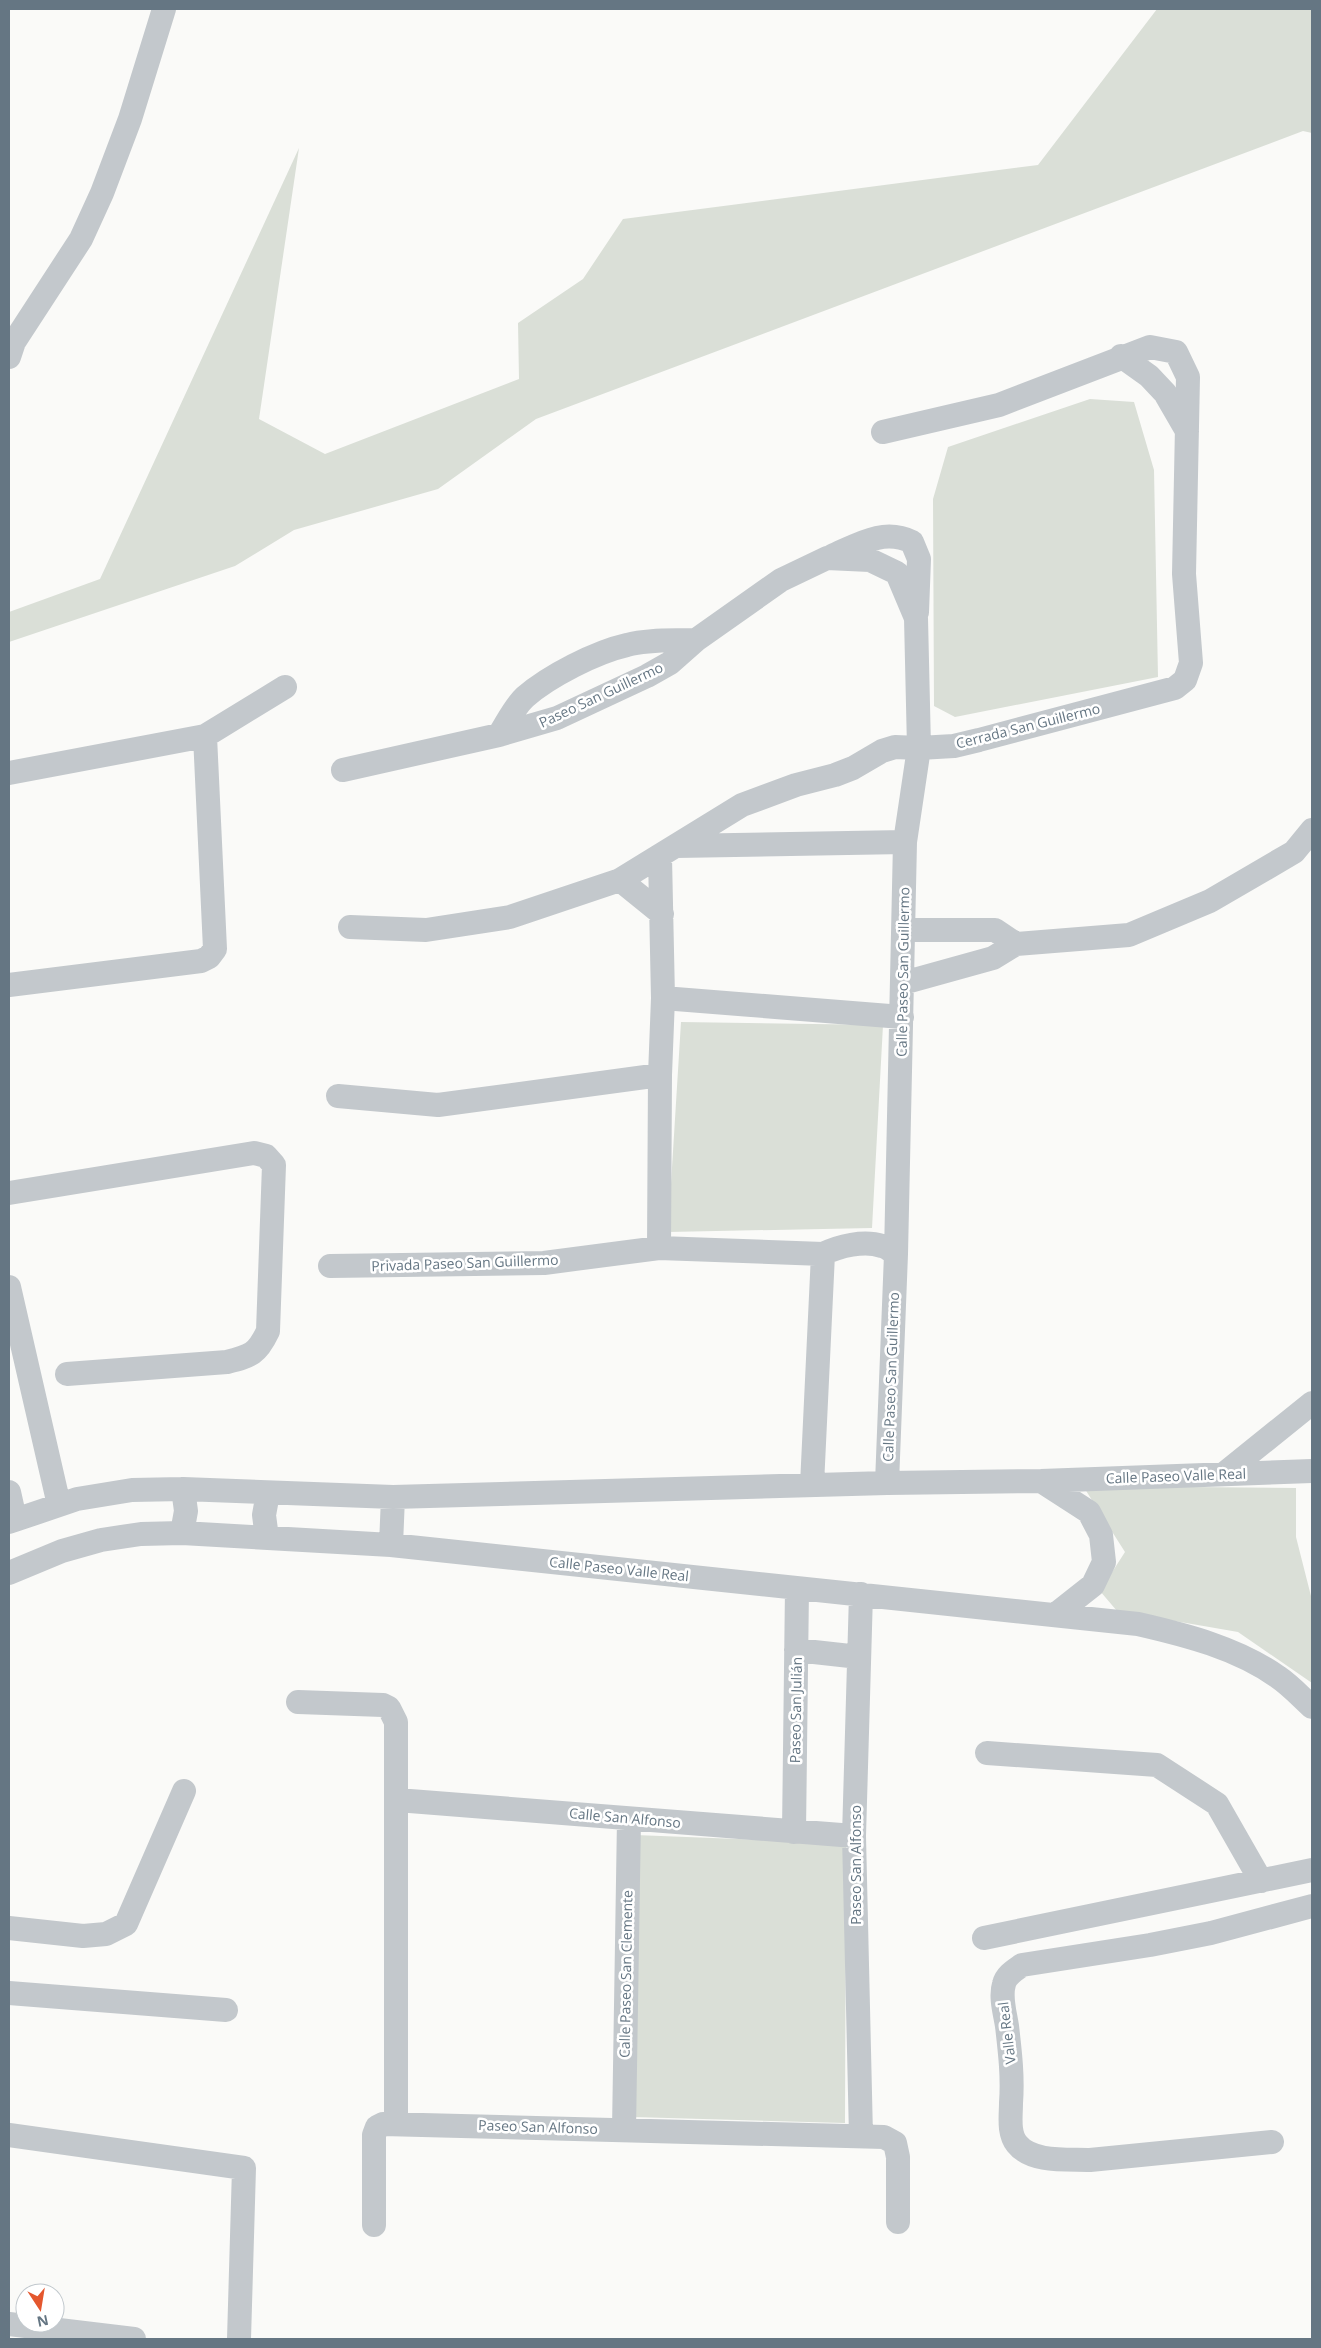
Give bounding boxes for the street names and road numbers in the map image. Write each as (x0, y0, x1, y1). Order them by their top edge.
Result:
street label: Paseo San Guillermo (536, 657, 666, 732)
street label: Cerrada San Guillermo (954, 698, 1102, 753)
street label: Calle Paseo San Guillermo (892, 887, 913, 1057)
street label: Privada Paseo San Guillermo (371, 1250, 559, 1275)
street label: Calle Paseo San Guillermo (878, 1292, 903, 1462)
street label: Calle Paseo Valle Real (1105, 1464, 1247, 1487)
street label: Calle Paseo Valle Real (548, 1552, 690, 1585)
street label: Paseo San Julián (785, 1657, 806, 1763)
street label: Calle San Alfonso (568, 1803, 682, 1832)
street label: Paseo San Alfonso (846, 1805, 865, 1925)
street label: Calle Paseo San Clemente (615, 1890, 636, 2058)
street label: Valle Real (993, 2001, 1020, 2065)
street label: Paseo San Alfonso (478, 2115, 598, 2138)

